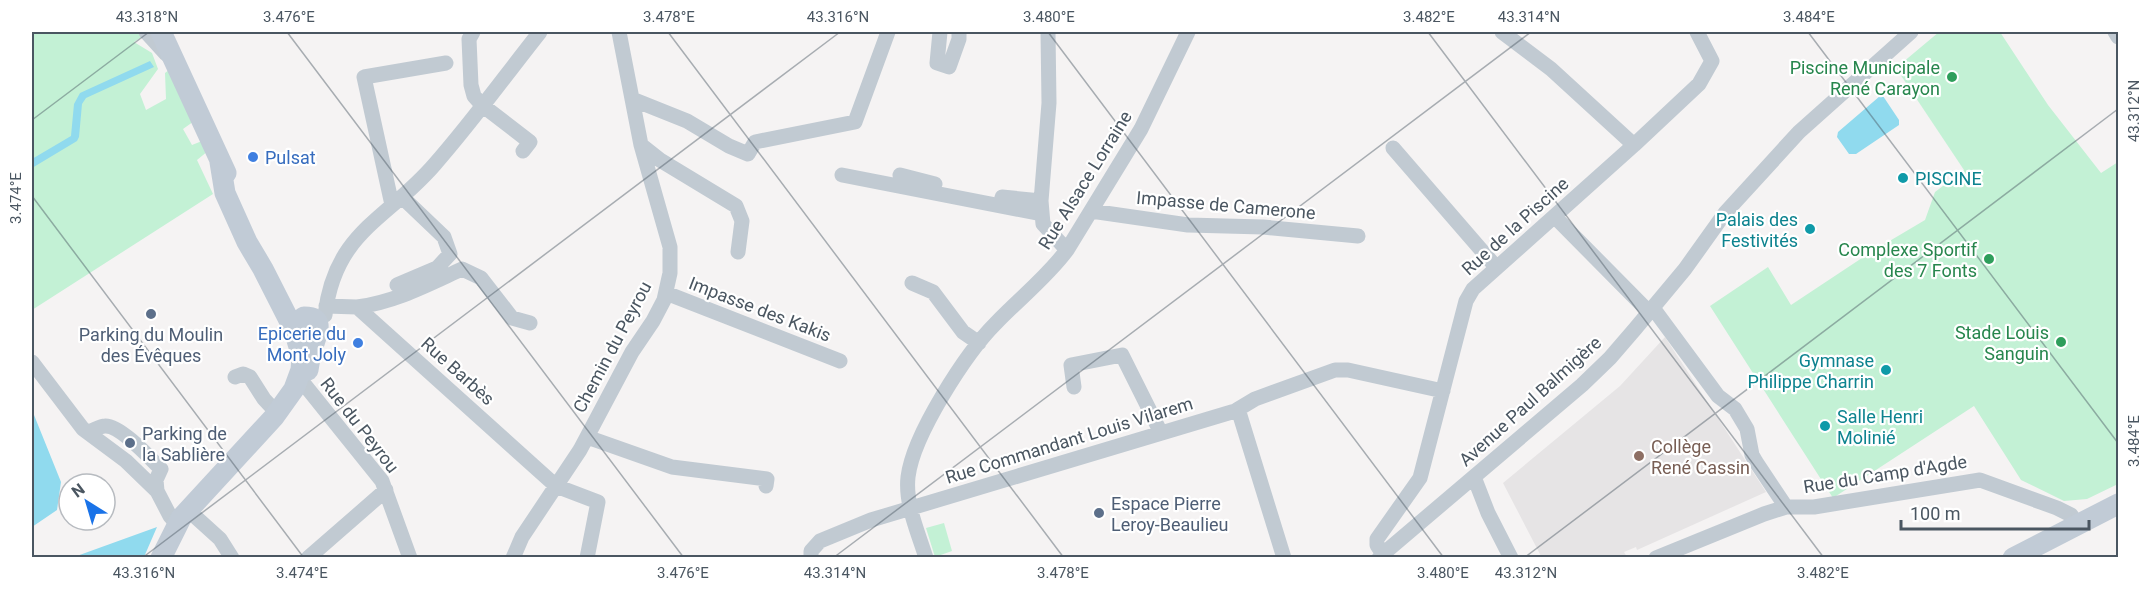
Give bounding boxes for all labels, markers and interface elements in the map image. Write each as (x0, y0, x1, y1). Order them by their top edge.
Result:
text: 43.318°N (116, 8, 178, 26)
text: 3.476°E (263, 8, 315, 26)
text: 3.478°E (643, 8, 695, 26)
text: 43.316°N (807, 8, 869, 26)
text: 3.480°E (1023, 8, 1075, 26)
text: 3.482°E (1403, 8, 1455, 26)
text: 43.314°N (1498, 8, 1560, 26)
text: 3.484°E (1783, 8, 1835, 26)
place label: Piscine Municipale René Carayon (1790, 57, 1940, 99)
marker: Piscine Municipale René Carayon (1945, 70, 1959, 84)
text: 43.312°N (2125, 80, 2143, 142)
street label: Rue Alsace Lorraine (1034, 107, 1136, 253)
place label: Pulsat (265, 147, 316, 168)
marker: Pulsat (246, 150, 260, 164)
place label: PISCINE (1915, 168, 1982, 189)
marker: PISCINE (1896, 171, 1910, 185)
text: 3.474°E (7, 172, 25, 224)
street label: Rue de la Piscine (1457, 173, 1573, 279)
street label: Impasse de Camerone (1136, 187, 1316, 223)
place label: Palais des Festivités (1716, 209, 1798, 251)
marker: Palais des Festivités (1803, 222, 1817, 236)
place label: Complexe Sportif des 7 Fonts (1838, 239, 1978, 281)
marker: Complexe Sportif des 7 Fonts (1982, 252, 1996, 266)
street label: Impasse des Kakis (686, 272, 834, 346)
street label: Chemin du Peyrou (569, 278, 655, 416)
marker: Parking du Moulin des Évêques (144, 307, 158, 321)
place label: Stade Louis Sanguin (1955, 322, 2049, 364)
place label: Epicerie du Mont Joly (258, 323, 346, 365)
place label: Parking du Moulin des Évêques (79, 324, 223, 366)
street label: Avenue Paul Balmigère (1455, 332, 1605, 470)
street label: Rue Barbès (417, 333, 499, 409)
marker: Stade Louis Sanguin (2054, 335, 2068, 349)
marker: Epicerie du Mont Joly (351, 336, 365, 350)
place label: Gymnase Philippe Charrin (1747, 350, 1874, 392)
marker: Gymnase Philippe Charrin (1879, 363, 1893, 377)
street label: Rue du Peyrou (316, 373, 404, 477)
street label: Rue Commandant Louis Vilarem (943, 392, 1195, 488)
place label: Salle Henri Molinié (1837, 406, 1923, 448)
text: 3.484°E (2125, 415, 2143, 467)
marker: Salle Henri Molinié (1818, 419, 1832, 433)
place label: Parking de la Sablière (142, 423, 227, 465)
marker: Parking de la Sablière (123, 436, 137, 450)
place label: Collège René Cassin (1651, 436, 1750, 478)
marker: Collège René Cassin (1632, 449, 1646, 463)
street label: Rue du Camp d'Agde (1802, 451, 1968, 497)
north arrow (57, 472, 117, 532)
text: N (68, 479, 89, 501)
place label: Espace Pierre Leroy-Beaulieu (1111, 493, 1228, 535)
scale bar (1901, 493, 2088, 531)
text: 100 m (1910, 503, 1961, 524)
marker: Espace Pierre Leroy-Beaulieu (1092, 506, 1106, 520)
text: 43.316°N (113, 564, 175, 582)
text: 3.474°E (276, 564, 328, 582)
text: 3.476°E (657, 564, 709, 582)
text: 43.314°N (804, 564, 866, 582)
text: 3.478°E (1037, 564, 1089, 582)
text: 3.480°E (1417, 564, 1469, 582)
text: 43.312°N (1495, 564, 1557, 582)
text: 3.482°E (1797, 564, 1849, 582)

